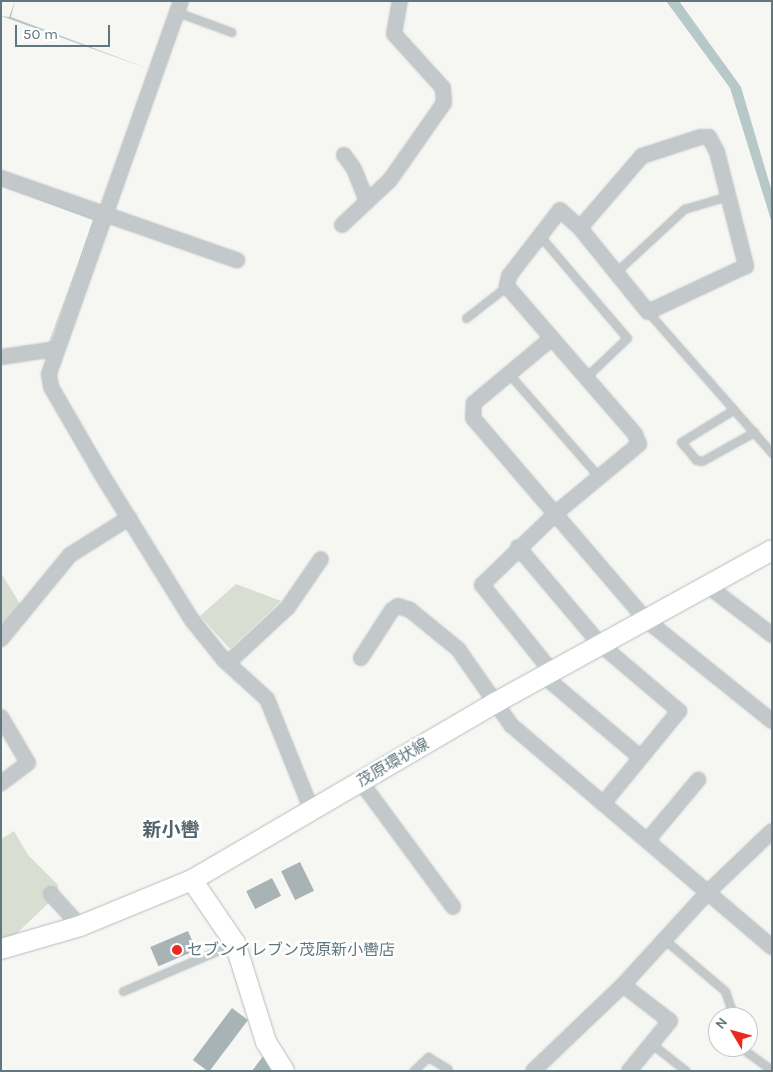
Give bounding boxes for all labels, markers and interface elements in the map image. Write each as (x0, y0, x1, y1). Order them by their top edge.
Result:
scale bar (18, 15, 112, 47)
text: 50 m (23, 25, 58, 43)
street label: 茂原環状線 (354, 735, 432, 791)
district label: 新小轡 (143, 820, 199, 842)
place label: セブンイレブン茂原新小轡店 (187, 940, 395, 960)
marker: セブンイレブン茂原新小轡店 (171, 944, 183, 956)
north arrow (708, 1007, 758, 1057)
text: N (712, 1014, 731, 1032)

